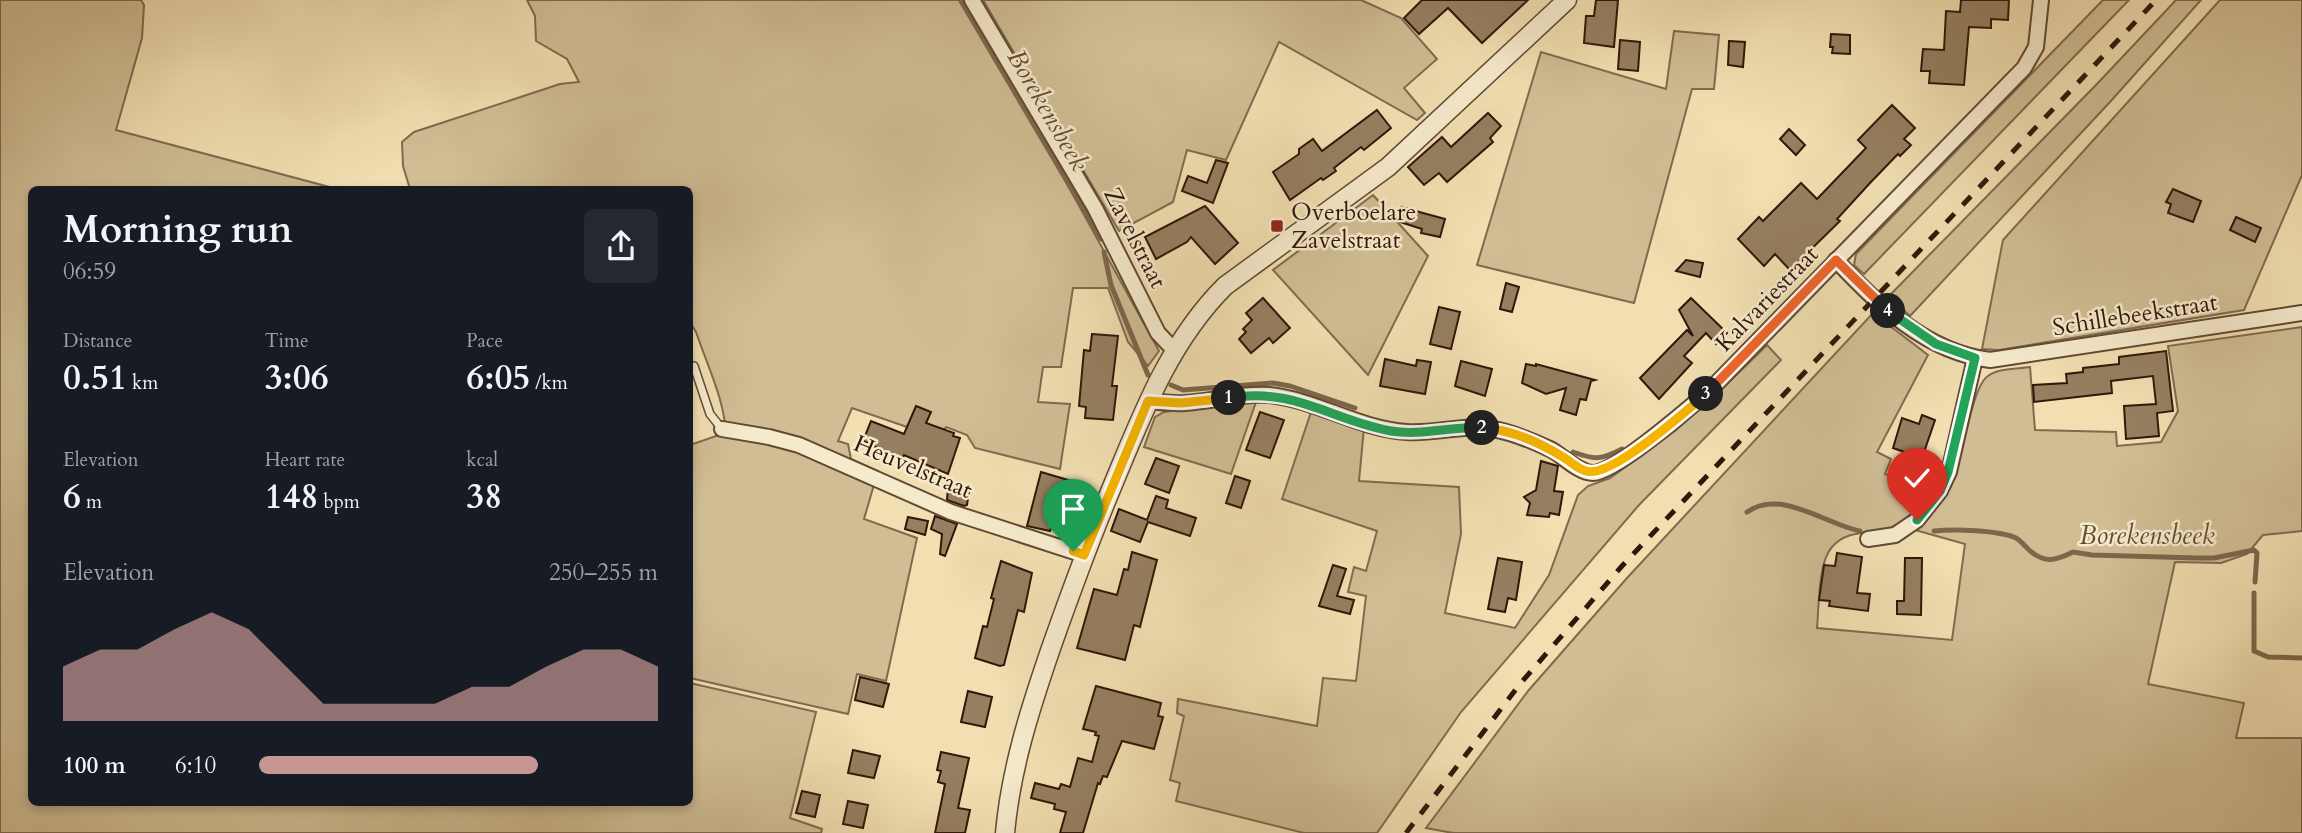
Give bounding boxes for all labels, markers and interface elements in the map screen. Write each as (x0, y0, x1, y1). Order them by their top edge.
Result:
water label: Borekensbeek (999, 43, 1097, 177)
street label: Zavelstraat (1095, 182, 1175, 295)
place label: Overboelare Zavelstraat (1291, 196, 1416, 257)
text: Morning run (63, 204, 293, 256)
button: share (584, 209, 658, 283)
marker: Overboelare Zavelstraat (1269, 218, 1285, 234)
street label: Kalvariestraat (1708, 238, 1826, 359)
text: 06:59 (63, 256, 116, 287)
street label: Schillebeekstraat (2050, 286, 2220, 344)
pin: 4 (1870, 294, 1906, 328)
text: 4 (1883, 297, 1892, 323)
text: Distance (63, 328, 132, 354)
text: Time (265, 328, 309, 354)
text: Pace (466, 328, 503, 354)
text: 0.51 (63, 354, 127, 402)
text: 3:06 (265, 354, 329, 402)
text: 6:05 (466, 354, 530, 402)
text: km (127, 370, 158, 396)
text: /km (530, 370, 568, 396)
pin: 3 (1688, 376, 1724, 412)
pin: 1 (1212, 380, 1246, 416)
text: 3 (1701, 380, 1710, 406)
text: 1 (1224, 384, 1233, 410)
pin: 2 (1464, 410, 1500, 446)
text: 2 (1477, 414, 1486, 440)
street label: Heuvelstraat (849, 427, 978, 507)
text: Elevation (63, 447, 138, 473)
text: Heart rate (265, 447, 345, 473)
text: kcal (466, 447, 498, 473)
pin (1887, 448, 1947, 520)
icon: check (1898, 459, 1936, 497)
text: 6 (63, 473, 81, 521)
text: 148 (265, 473, 318, 521)
text: 38 (466, 473, 502, 521)
pin (1043, 479, 1103, 551)
text: m (81, 489, 102, 515)
text: bpm (318, 489, 360, 515)
icon: arrive (1054, 490, 1092, 528)
water label: Borekensbeek (2079, 518, 2215, 553)
text: Elevation (63, 557, 154, 588)
text: 250–255 m (549, 557, 658, 588)
text: 100 m (63, 750, 126, 781)
text: 6:10 (175, 750, 216, 781)

